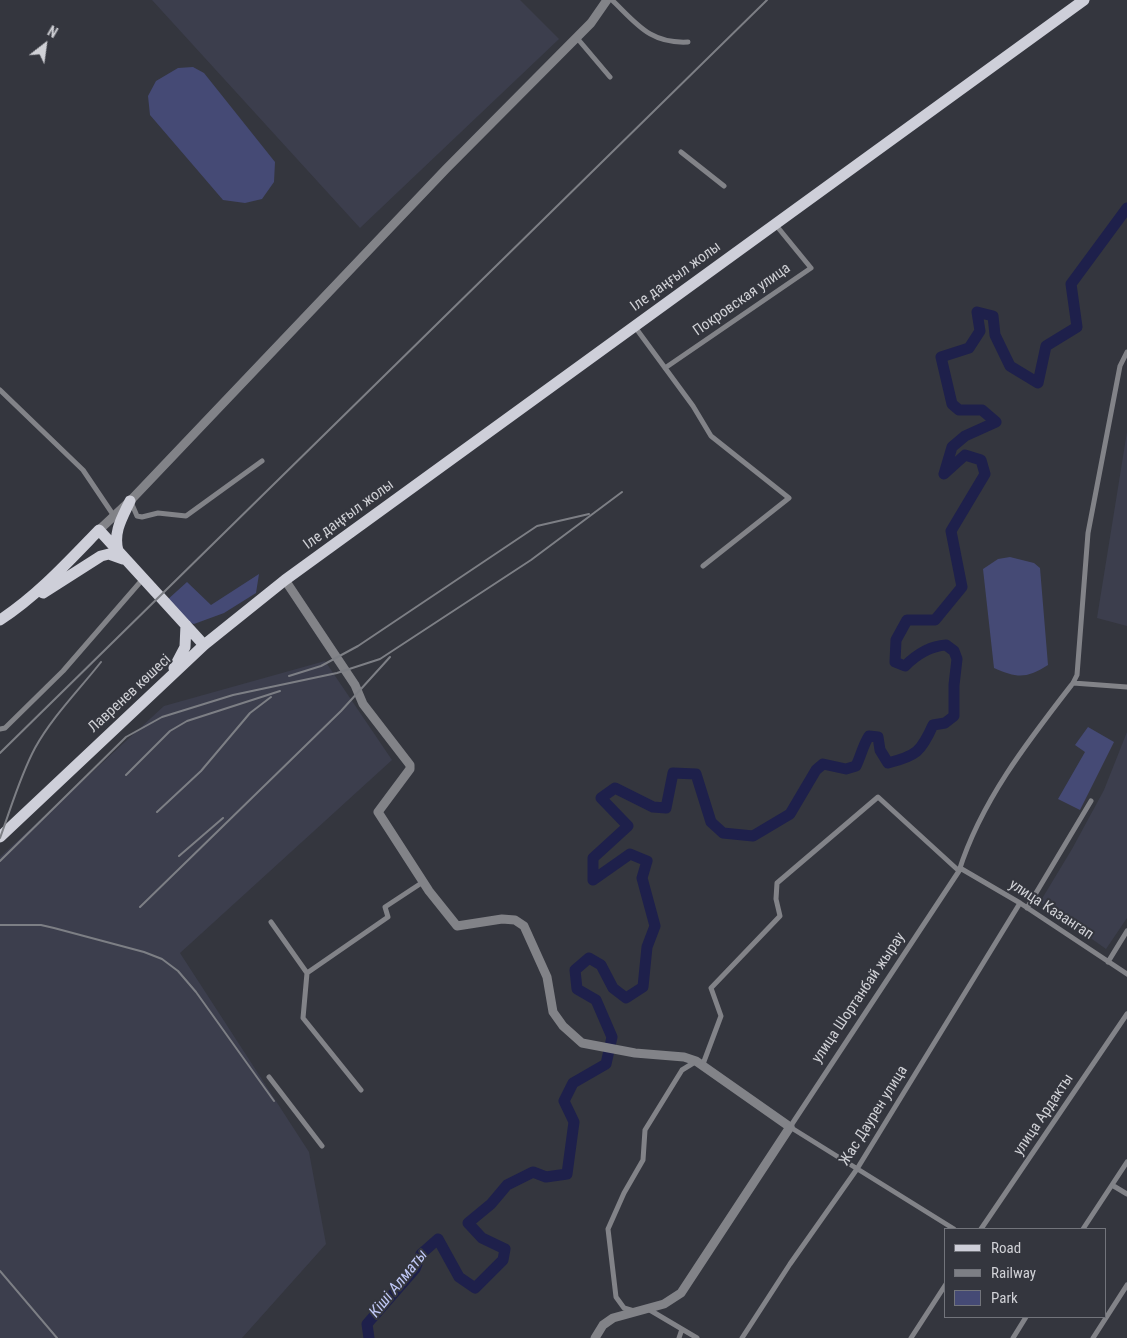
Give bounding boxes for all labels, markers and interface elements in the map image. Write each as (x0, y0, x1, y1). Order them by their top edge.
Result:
north arrow (20, 20, 70, 70)
text: N (45, 23, 60, 41)
street label: Іле даңғыл жолы (627, 238, 725, 316)
street label: Покровская улица (690, 260, 794, 340)
street label: Іле даңғыл жолы (300, 476, 398, 554)
street label: Лавренев көшесі (85, 651, 175, 737)
street label: улица Казангап (1005, 876, 1097, 944)
street label: улица Шортанбай жырау (809, 929, 909, 1067)
street label: Жас Даурен улица (836, 1063, 912, 1169)
street label: улица Ардакты (1010, 1071, 1078, 1159)
legend (944, 1228, 1107, 1318)
text: Road (991, 1239, 1021, 1257)
water label: Кіші Алматы (366, 1246, 432, 1322)
text: Railway (991, 1264, 1036, 1282)
text: Park (991, 1289, 1018, 1307)

